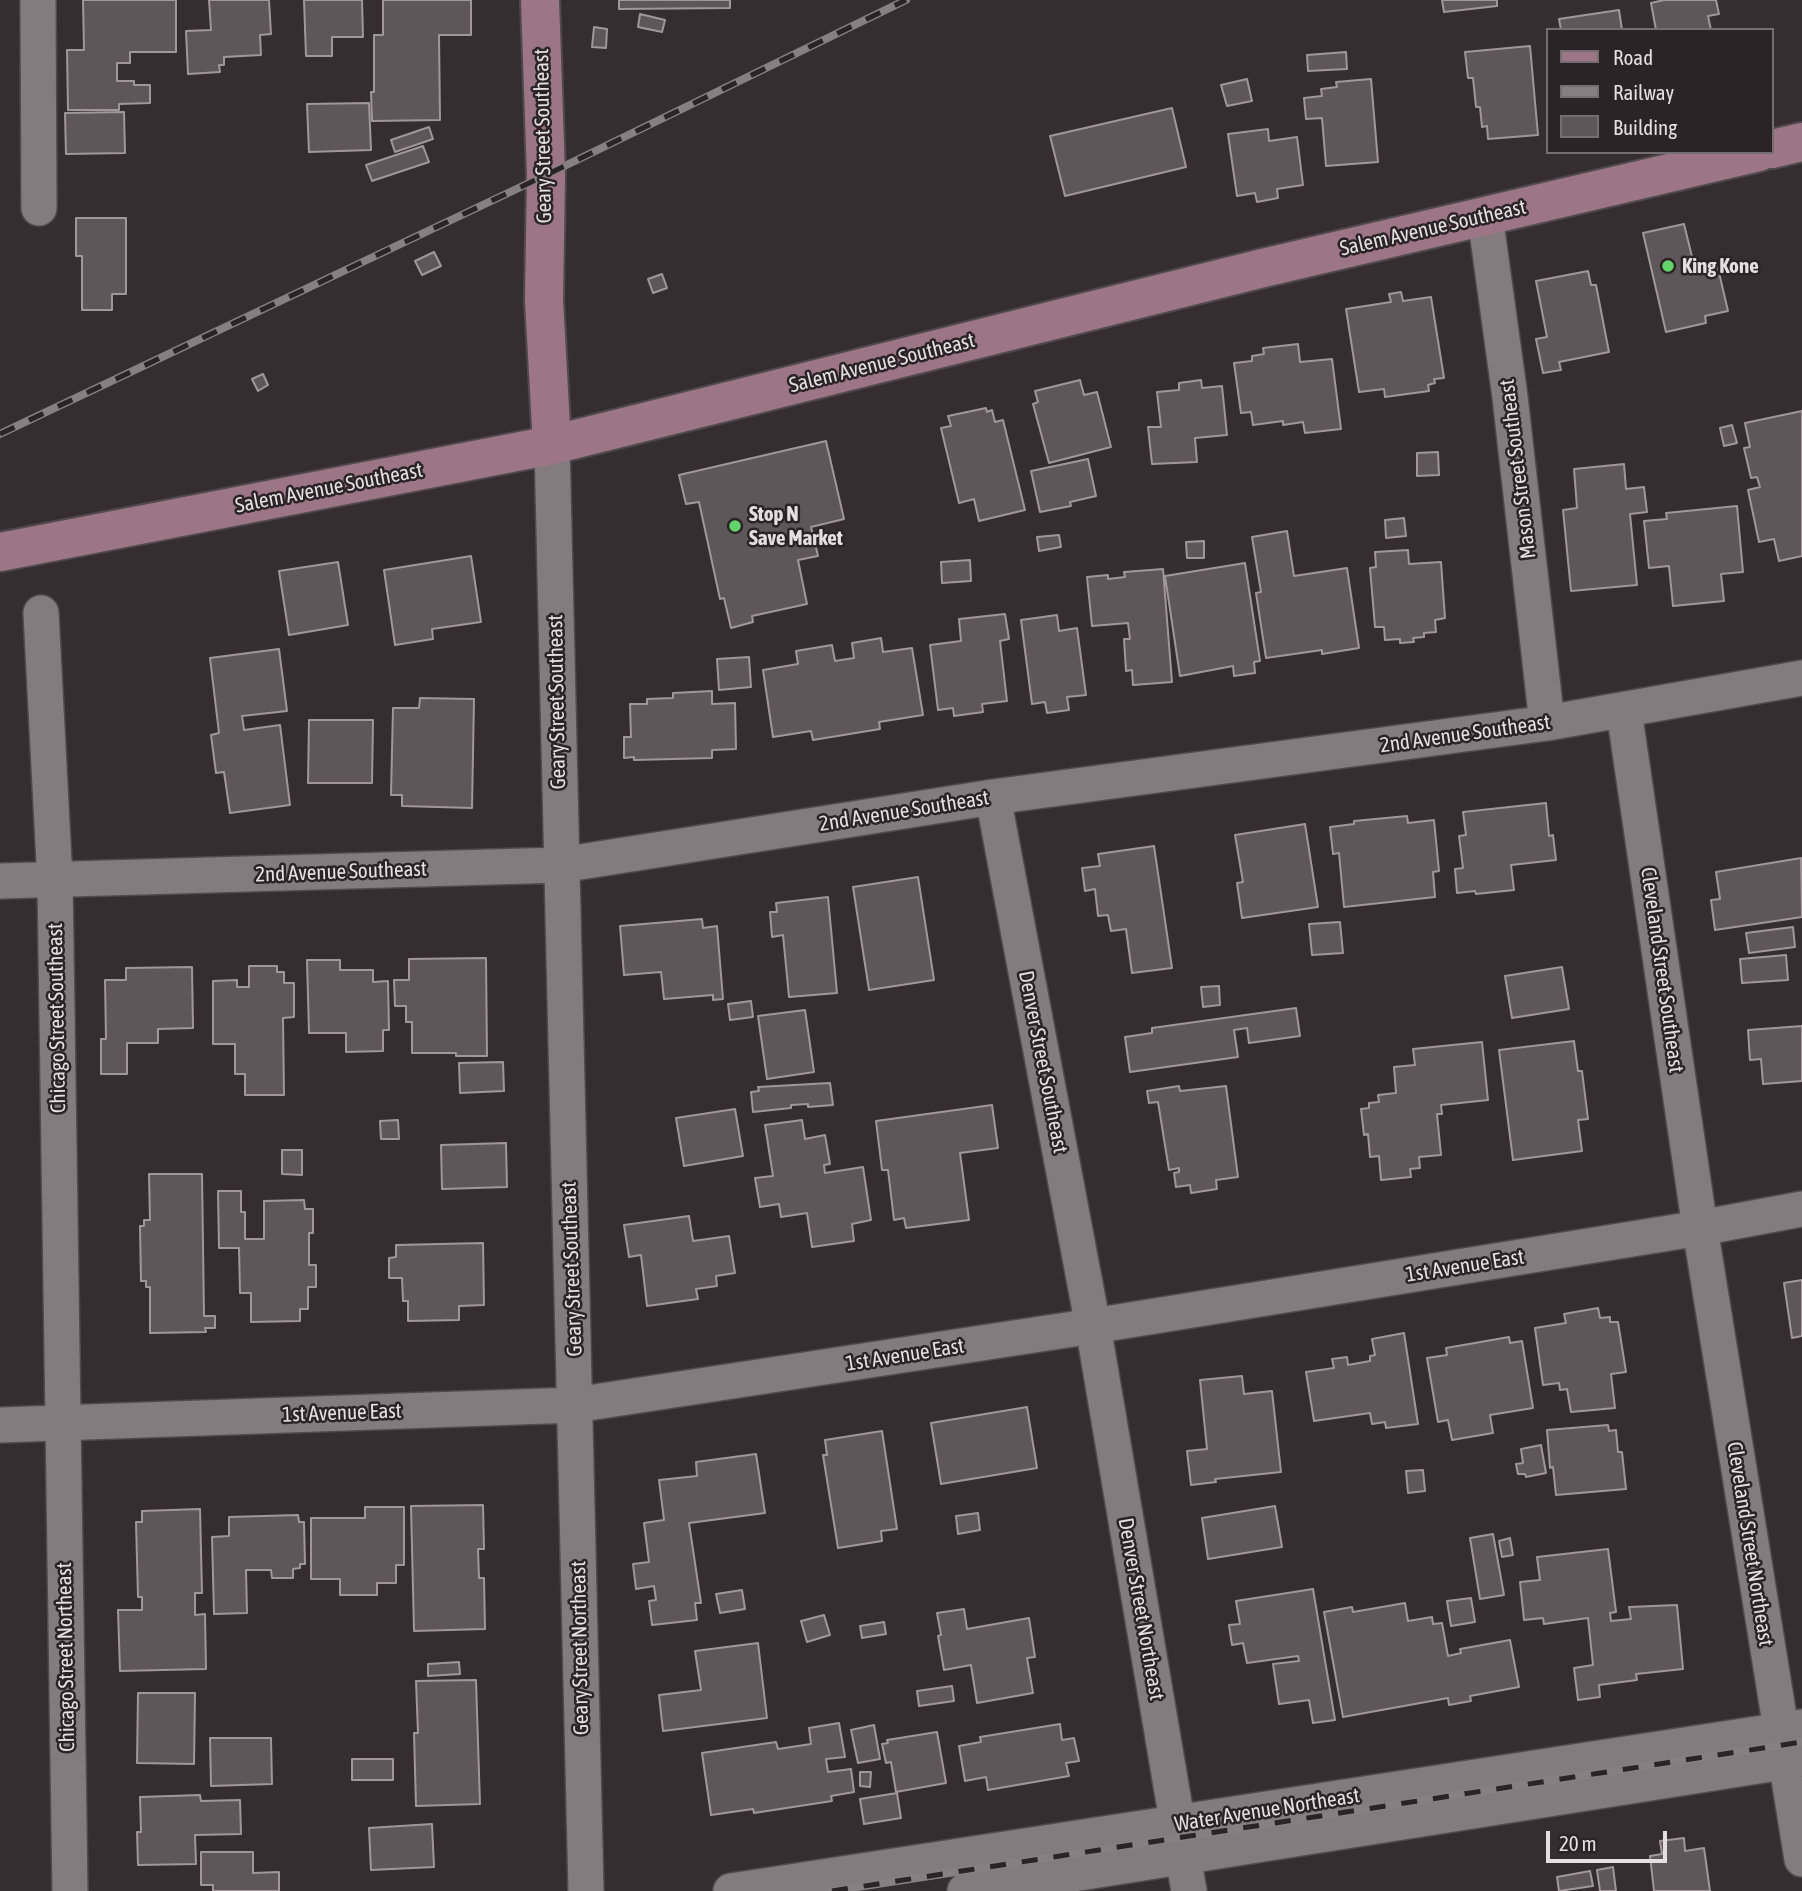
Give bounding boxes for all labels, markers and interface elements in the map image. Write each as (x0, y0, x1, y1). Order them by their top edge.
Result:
legend (1546, 28, 1774, 154)
text: Road (1613, 45, 1653, 69)
street label: Geary Street Southeast (529, 48, 557, 224)
text: Railway (1613, 80, 1674, 104)
text: Building (1613, 115, 1677, 139)
street label: Salem Avenue Southeast (1337, 194, 1529, 262)
place label: King Kone (1682, 253, 1759, 279)
marker: King Kone (1660, 258, 1676, 274)
street label: Salem Avenue Southeast (787, 328, 977, 398)
street label: Mason Street Southeast (1494, 378, 1542, 560)
street label: Salem Avenue Southeast (233, 457, 425, 519)
place label: Stop N Save Market (749, 501, 843, 551)
marker: Stop N Save Market (727, 518, 743, 534)
street label: Geary Street Southeast (543, 614, 571, 790)
street label: 2nd Avenue Southeast (1378, 710, 1552, 758)
street label: 2nd Avenue Southeast (817, 785, 991, 837)
street label: 2nd Avenue Southeast (255, 856, 427, 888)
street label: Cleveland Street Southeast (1635, 866, 1689, 1074)
street label: Chicago Street Southeast (43, 923, 71, 1113)
street label: Denver Street Southeast (1013, 969, 1073, 1155)
street label: Geary Street Southeast (556, 1181, 588, 1357)
street label: 1st Avenue East (1404, 1244, 1526, 1288)
street label: 1st Avenue East (844, 1333, 966, 1377)
street label: 1st Avenue East (282, 1398, 402, 1428)
street label: Cleveland Street Northeast (1721, 1440, 1779, 1648)
street label: Denver Street Northeast (1113, 1516, 1169, 1702)
street label: Geary Street Northeast (566, 1561, 594, 1735)
street label: Chicago Street Northeast (52, 1562, 80, 1752)
street label: Water Avenue Northeast (1173, 1783, 1361, 1837)
scale bar (1550, 1818, 1671, 1862)
text: 20 m (1559, 1831, 1597, 1855)

